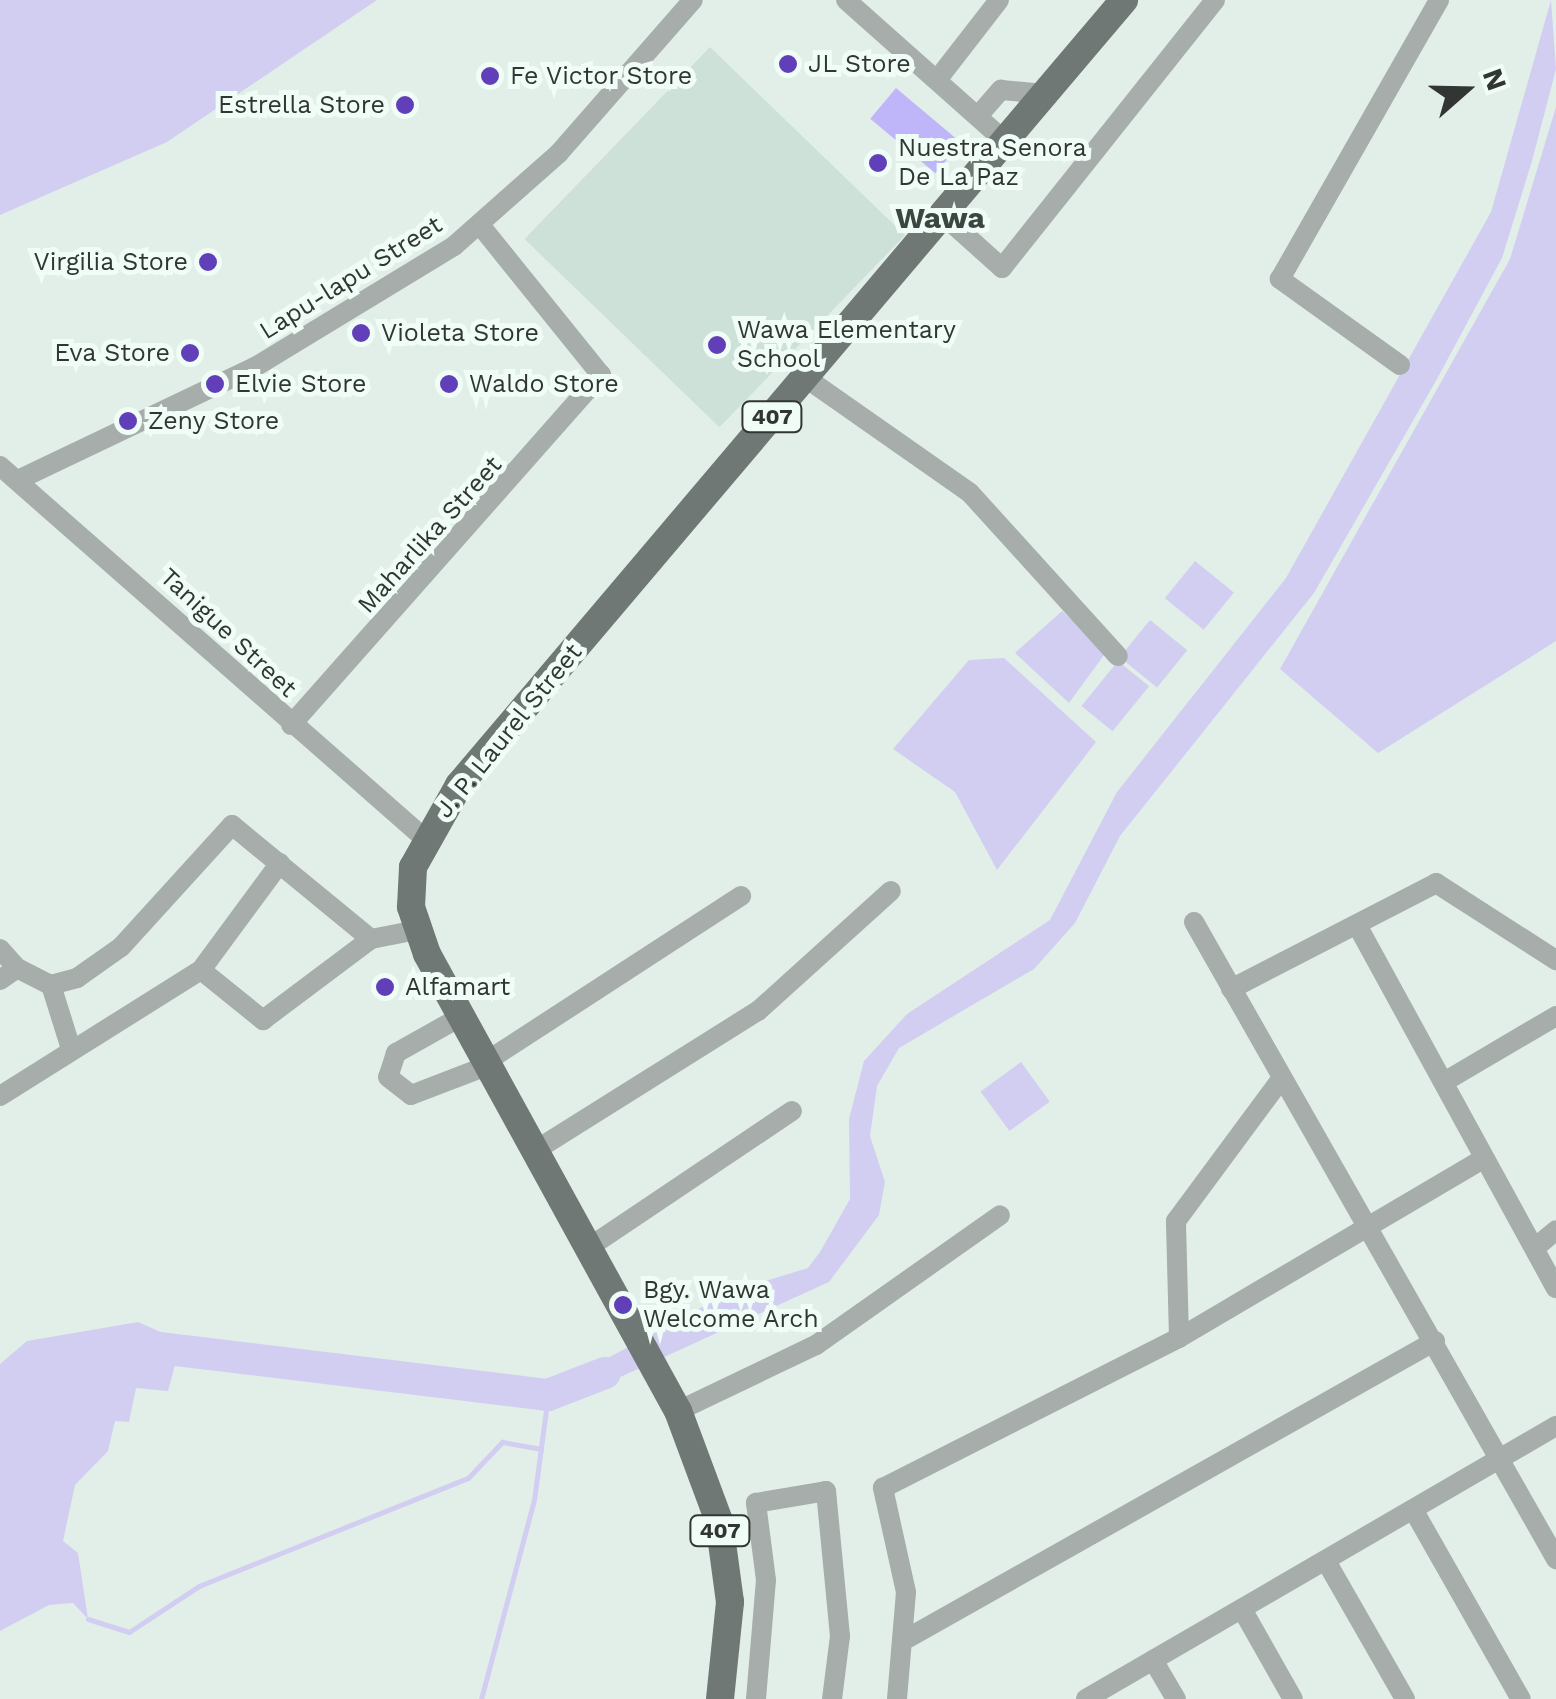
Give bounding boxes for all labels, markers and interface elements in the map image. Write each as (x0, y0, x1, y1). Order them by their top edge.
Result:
north arrow (1416, 40, 1516, 140)
place label: JL Store (808, 49, 911, 79)
marker: JL Store (777, 53, 799, 75)
place label: Fe Victor Store (510, 61, 694, 91)
text: N (1476, 64, 1514, 95)
marker: Fe Victor Store (479, 65, 501, 87)
place label: Estrella Store (217, 90, 385, 120)
marker: Estrella Store (394, 94, 416, 116)
place label: Nuestra Senora De La Paz (898, 134, 1087, 193)
marker: Nuestra Senora De La Paz (867, 152, 889, 174)
district label: Wawa (895, 200, 985, 236)
street label: Lapu-lapu Street (254, 210, 448, 346)
place label: Virgilia Store (33, 247, 188, 277)
marker: Virgilia Store (197, 251, 219, 273)
place label: Wawa Elementary School (737, 316, 956, 375)
place label: Violeta Store (381, 318, 539, 348)
marker: Violeta Store (350, 322, 372, 344)
marker: Wawa Elementary School (706, 334, 728, 356)
place label: Eva Store (54, 338, 170, 368)
marker: Eva Store (179, 342, 201, 364)
place label: Elvie Store (235, 369, 366, 399)
place label: Waldo Store (469, 369, 619, 399)
marker: Elvie Store (204, 373, 226, 395)
marker: Waldo Store (438, 373, 460, 395)
road number: 407 (740, 400, 804, 434)
place label: Zeny Store (148, 406, 280, 436)
marker: Zeny Store (117, 410, 139, 432)
street label: Maharlika Street (351, 450, 509, 620)
street label: Tanigue Street (153, 562, 303, 704)
street label: J. P. Laurel Street (429, 637, 589, 825)
place label: Alfamart (405, 972, 510, 1002)
marker: Alfamart (374, 976, 396, 998)
place label: Bgy. Wawa Welcome Arch (643, 1276, 820, 1335)
marker: Bgy. Wawa Welcome Arch (612, 1294, 634, 1316)
road number: 407 (688, 1514, 752, 1548)

